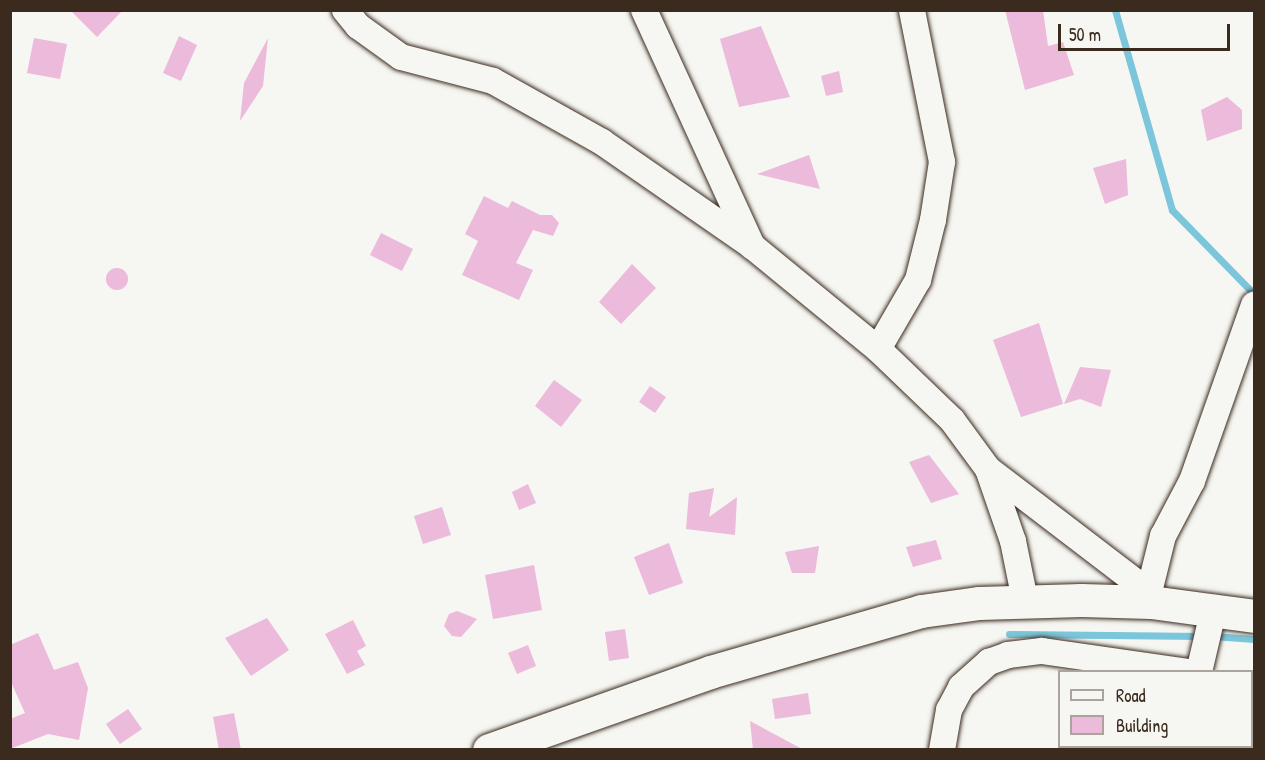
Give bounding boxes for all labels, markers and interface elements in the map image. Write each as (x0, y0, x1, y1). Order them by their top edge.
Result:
scale bar (1061, 12, 1234, 50)
text: 50 m (1069, 22, 1101, 47)
legend (1058, 670, 1253, 748)
text: Road (1116, 683, 1146, 708)
text: Building (1116, 713, 1168, 738)

